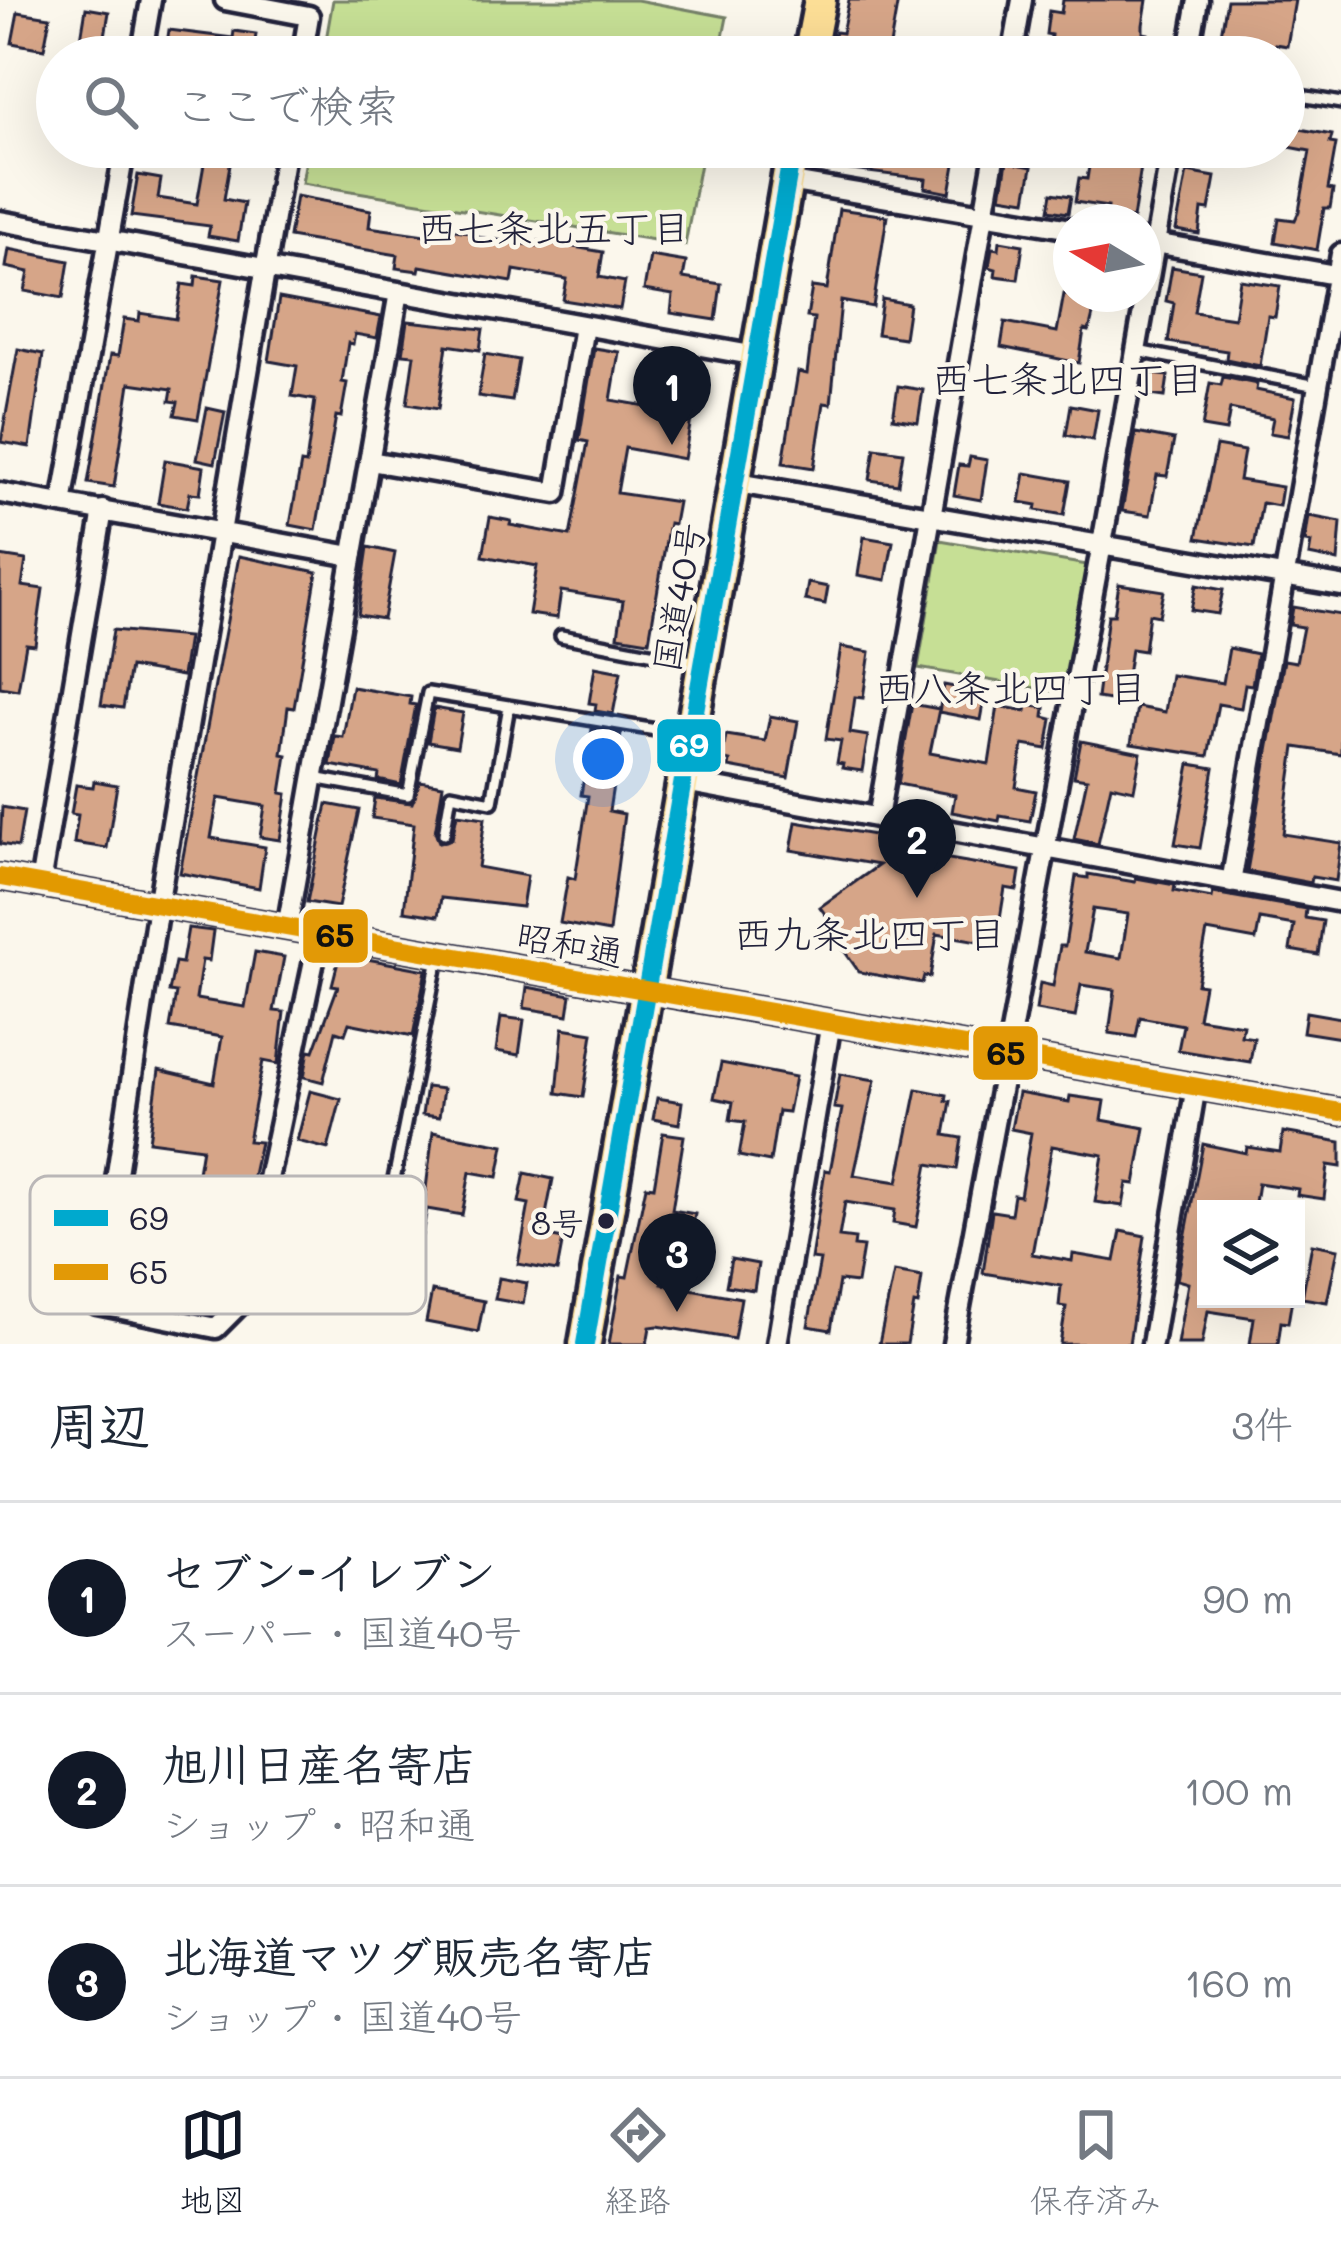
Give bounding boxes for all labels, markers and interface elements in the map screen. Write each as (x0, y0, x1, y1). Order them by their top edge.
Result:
search box (36, 36, 1305, 168)
icon: search (78, 69, 144, 135)
text: ここで検索 (174, 75, 399, 133)
district label: 西七条北五丁目 (417, 201, 691, 252)
north arrow (1053, 204, 1161, 312)
pin: 1 (633, 346, 711, 445)
district label: 西七条北四丁目 (931, 352, 1205, 403)
street label: 国道40号 (641, 518, 713, 676)
district label: 西八条北四丁目 (874, 661, 1148, 712)
line badge: 69 (655, 717, 723, 774)
text: 69 (669, 722, 709, 765)
your location (573, 729, 633, 789)
pin: 2 (878, 799, 956, 898)
line badge: 65 (301, 907, 370, 965)
district label: 西九条北四丁目 (733, 907, 1007, 958)
street label: 昭和通 (513, 910, 627, 976)
text: 65 (315, 912, 355, 955)
line badge: 65 (971, 1024, 1040, 1082)
text: 65 (986, 1030, 1026, 1073)
legend (30, 1176, 426, 1314)
text: 69 (129, 1195, 168, 1238)
place label: 8号 (531, 1200, 584, 1243)
map controls (1197, 1200, 1305, 1308)
button: layers (1197, 1200, 1305, 1308)
marker: 8号 (595, 1210, 617, 1232)
pin: 3 (638, 1213, 716, 1312)
text: 65 (129, 1249, 168, 1292)
text: 周辺 (48, 1390, 150, 1457)
text: 3件 (1231, 1398, 1293, 1449)
text: セブン-イレブン (162, 1542, 496, 1600)
text: 1 (78, 1572, 96, 1623)
text: 90 m (1202, 1572, 1293, 1623)
text: スーパー · 国道40号 (162, 1606, 522, 1657)
text: 旭川日産名寄店 (162, 1734, 477, 1792)
text: 2 (76, 1764, 98, 1815)
text: 100 m (1184, 1764, 1293, 1815)
text: ショップ · 昭和通 (162, 1798, 475, 1849)
text: 北海道マツダ販売名寄店 (162, 1926, 657, 1984)
text: 3 (75, 1956, 99, 2007)
text: 160 m (1184, 1956, 1293, 2007)
text: ショップ · 国道40号 (162, 1990, 522, 2041)
tab: 地図 (180, 2102, 246, 2222)
tab: 経路 (605, 2102, 671, 2222)
tab: 保存済み (1030, 2102, 1162, 2222)

